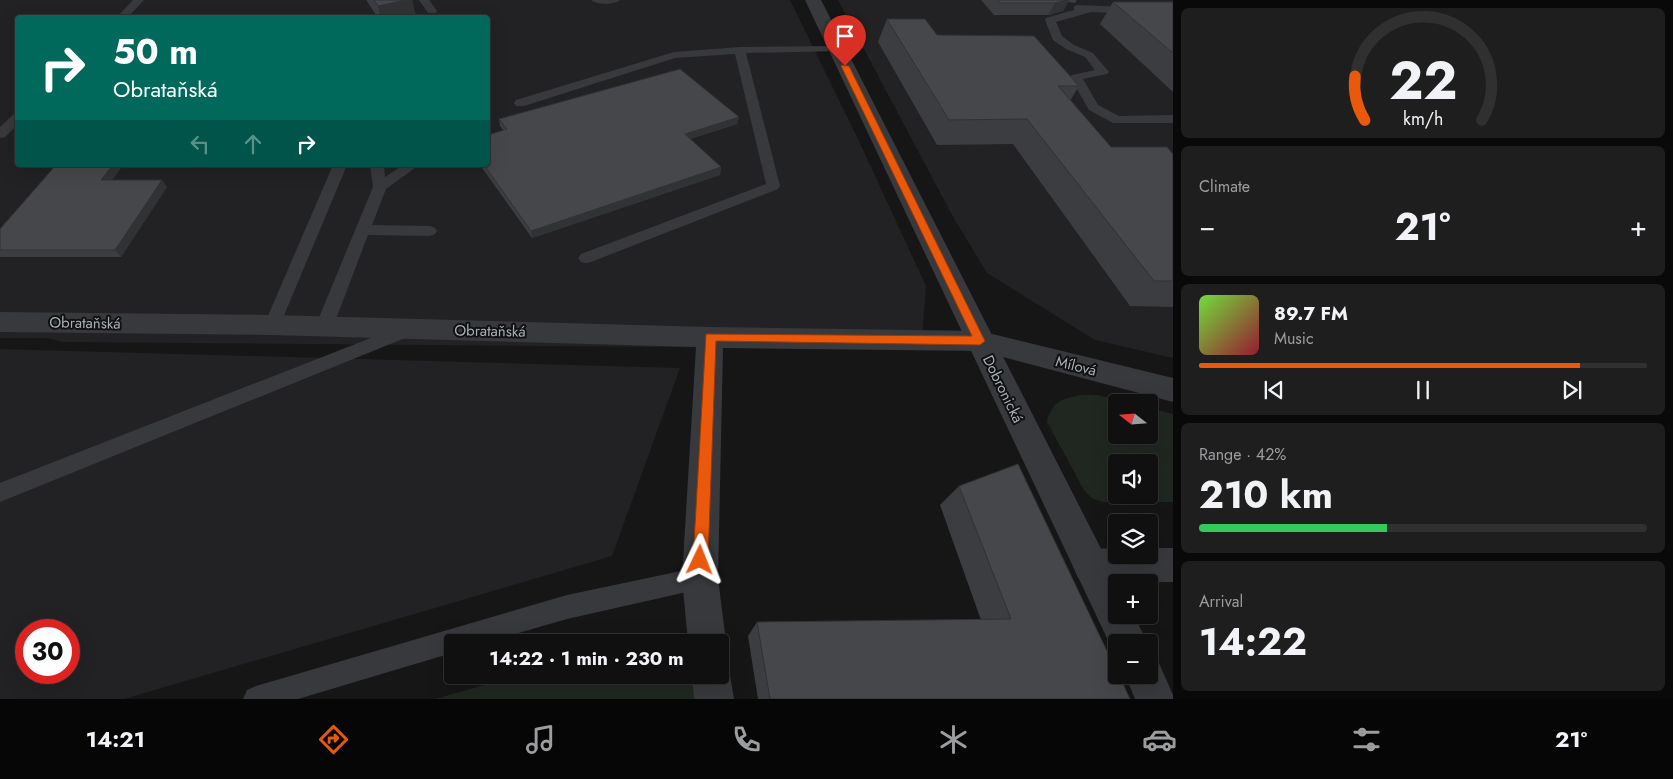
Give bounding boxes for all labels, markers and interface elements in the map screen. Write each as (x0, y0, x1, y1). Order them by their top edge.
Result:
pin (824, 15, 866, 66)
icon: arrive (831, 22, 859, 50)
text: 50 m (113, 27, 198, 77)
icon: right (30, 35, 95, 100)
text: 22 (1389, 43, 1457, 119)
text: Obrataňská (113, 73, 218, 105)
text: km/h (1403, 106, 1443, 132)
icon: left (186, 130, 214, 158)
icon: ahead (239, 130, 267, 158)
icon: right (292, 130, 320, 158)
text: Climate (1199, 175, 1250, 198)
text: 21° (1395, 199, 1450, 254)
text: − (1199, 206, 1216, 247)
text: + (1630, 206, 1647, 247)
text: 89.7 FM (1274, 300, 1348, 327)
street label: Obrataňská (49, 311, 121, 335)
street label: Obrataňská (454, 319, 526, 343)
text: Music (1274, 327, 1314, 350)
street label: Mílová (1053, 350, 1099, 382)
street label: Dobronická (977, 351, 1029, 427)
icon: previous (1260, 376, 1288, 404)
icon: pause (1409, 376, 1437, 404)
icon: next (1558, 376, 1586, 404)
north arrow (1108, 394, 1158, 444)
map controls (1108, 394, 1158, 684)
text: Range · 42% (1199, 443, 1286, 466)
button: sound (1108, 454, 1158, 504)
text: 210 km (1199, 467, 1333, 522)
button: layers (1108, 514, 1158, 564)
position arrow (673, 533, 725, 585)
button: + (1108, 574, 1158, 624)
text: Arrival (1199, 590, 1243, 613)
text: 14:22 (1199, 614, 1307, 669)
speed limit sign: 30 (15, 619, 80, 684)
button: − (1108, 634, 1158, 684)
text: 14:22 · 1 min · 230 m (489, 645, 684, 672)
icon: directions (316, 722, 351, 757)
icon: music (523, 722, 558, 757)
icon: phone (729, 722, 764, 757)
icon: climate (936, 722, 971, 757)
icon: car (1142, 722, 1177, 757)
icon: filters (1349, 722, 1384, 757)
text: 14:21 (86, 723, 145, 755)
text: 21° (1555, 723, 1587, 755)

